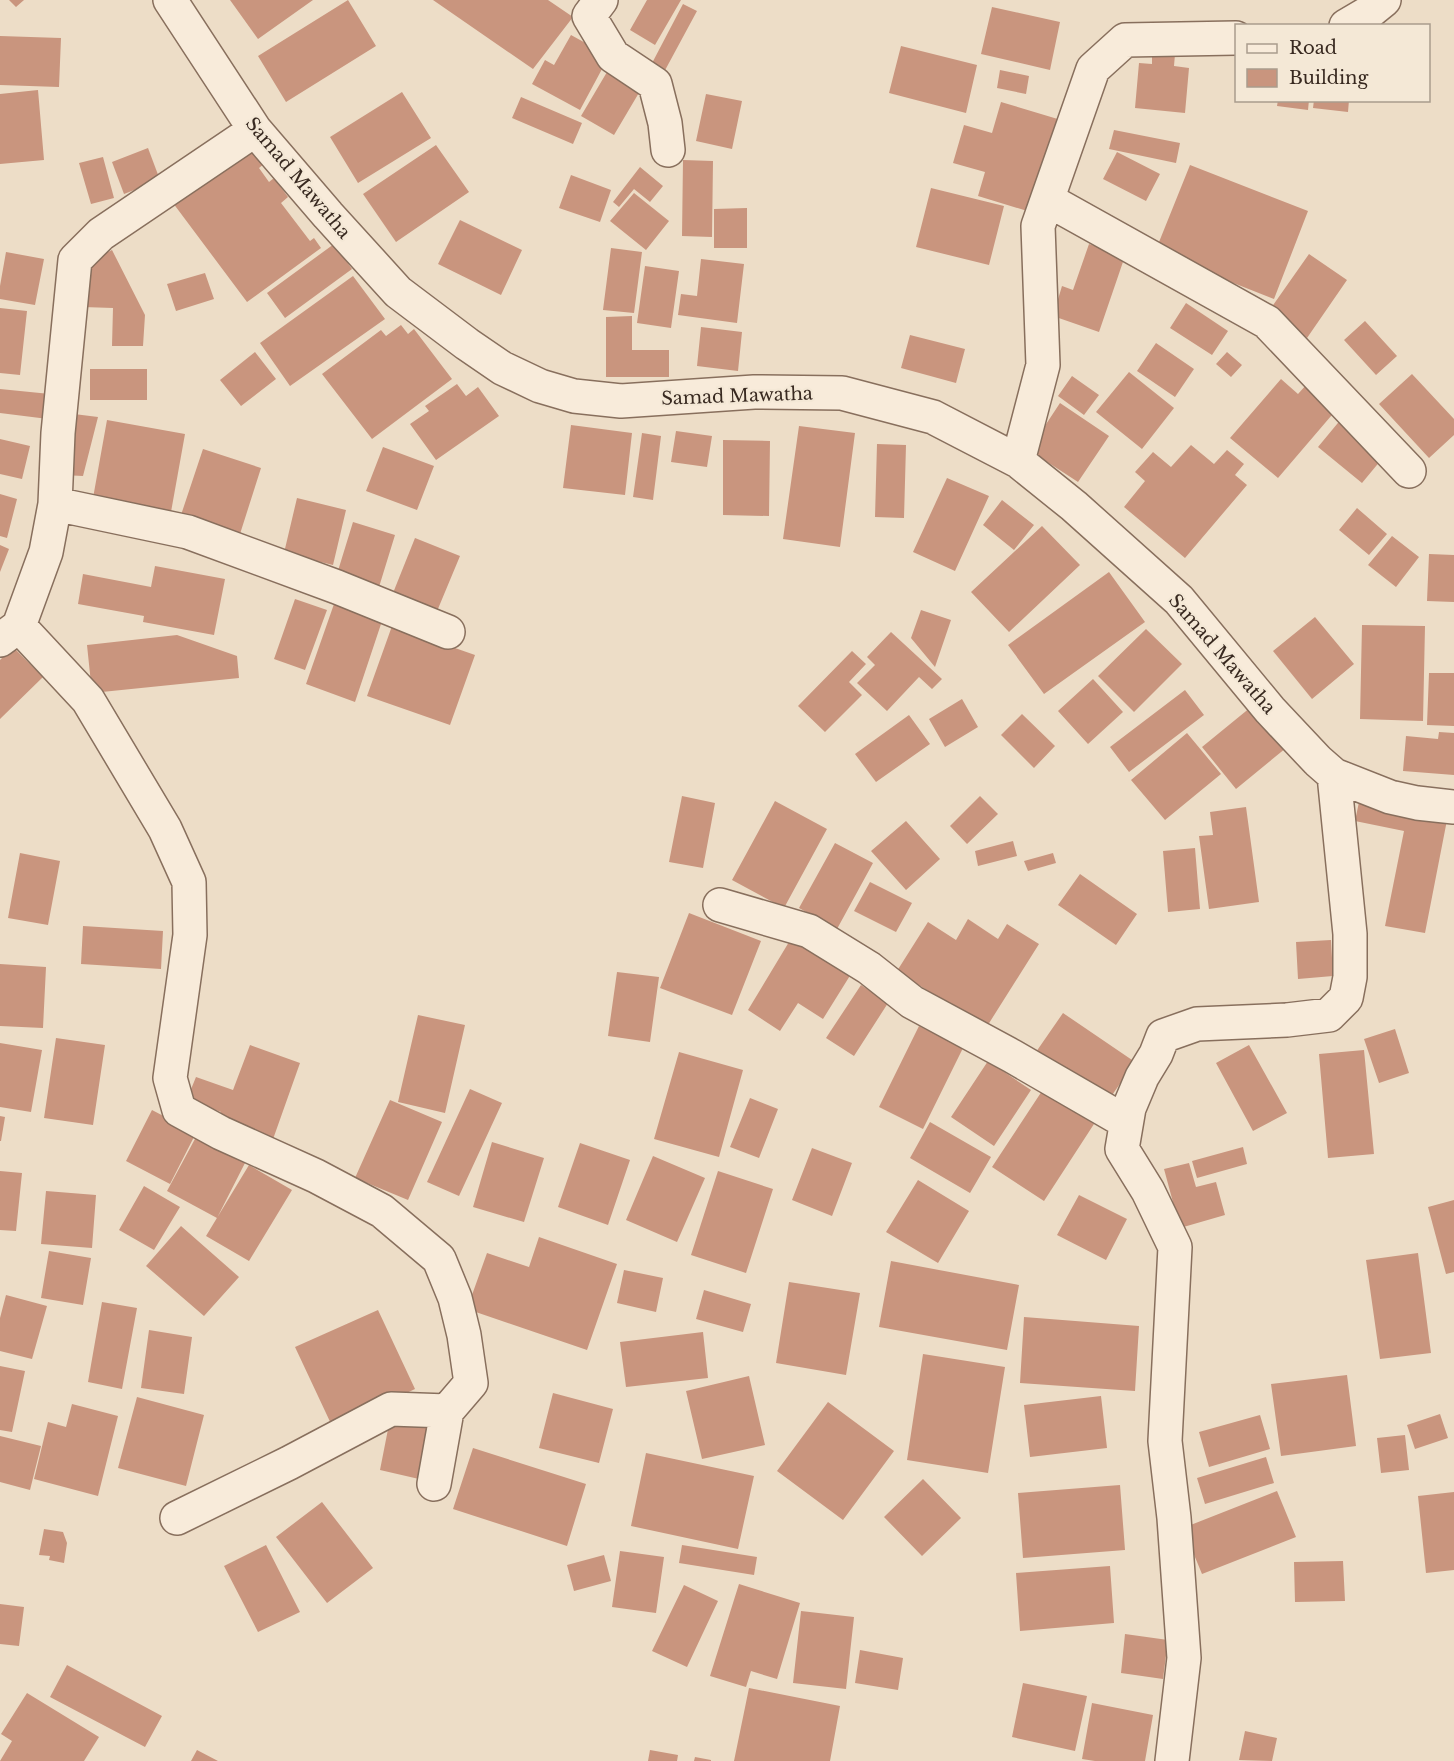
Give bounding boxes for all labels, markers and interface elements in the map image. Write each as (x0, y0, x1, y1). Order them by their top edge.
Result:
legend (1235, 24, 1430, 102)
text: Road (1289, 37, 1337, 59)
text: Building (1289, 67, 1368, 89)
street label: Samad Mawatha (241, 113, 355, 243)
street label: Samad Mawatha (661, 382, 813, 410)
street label: Samad Mawatha (1164, 590, 1280, 718)

